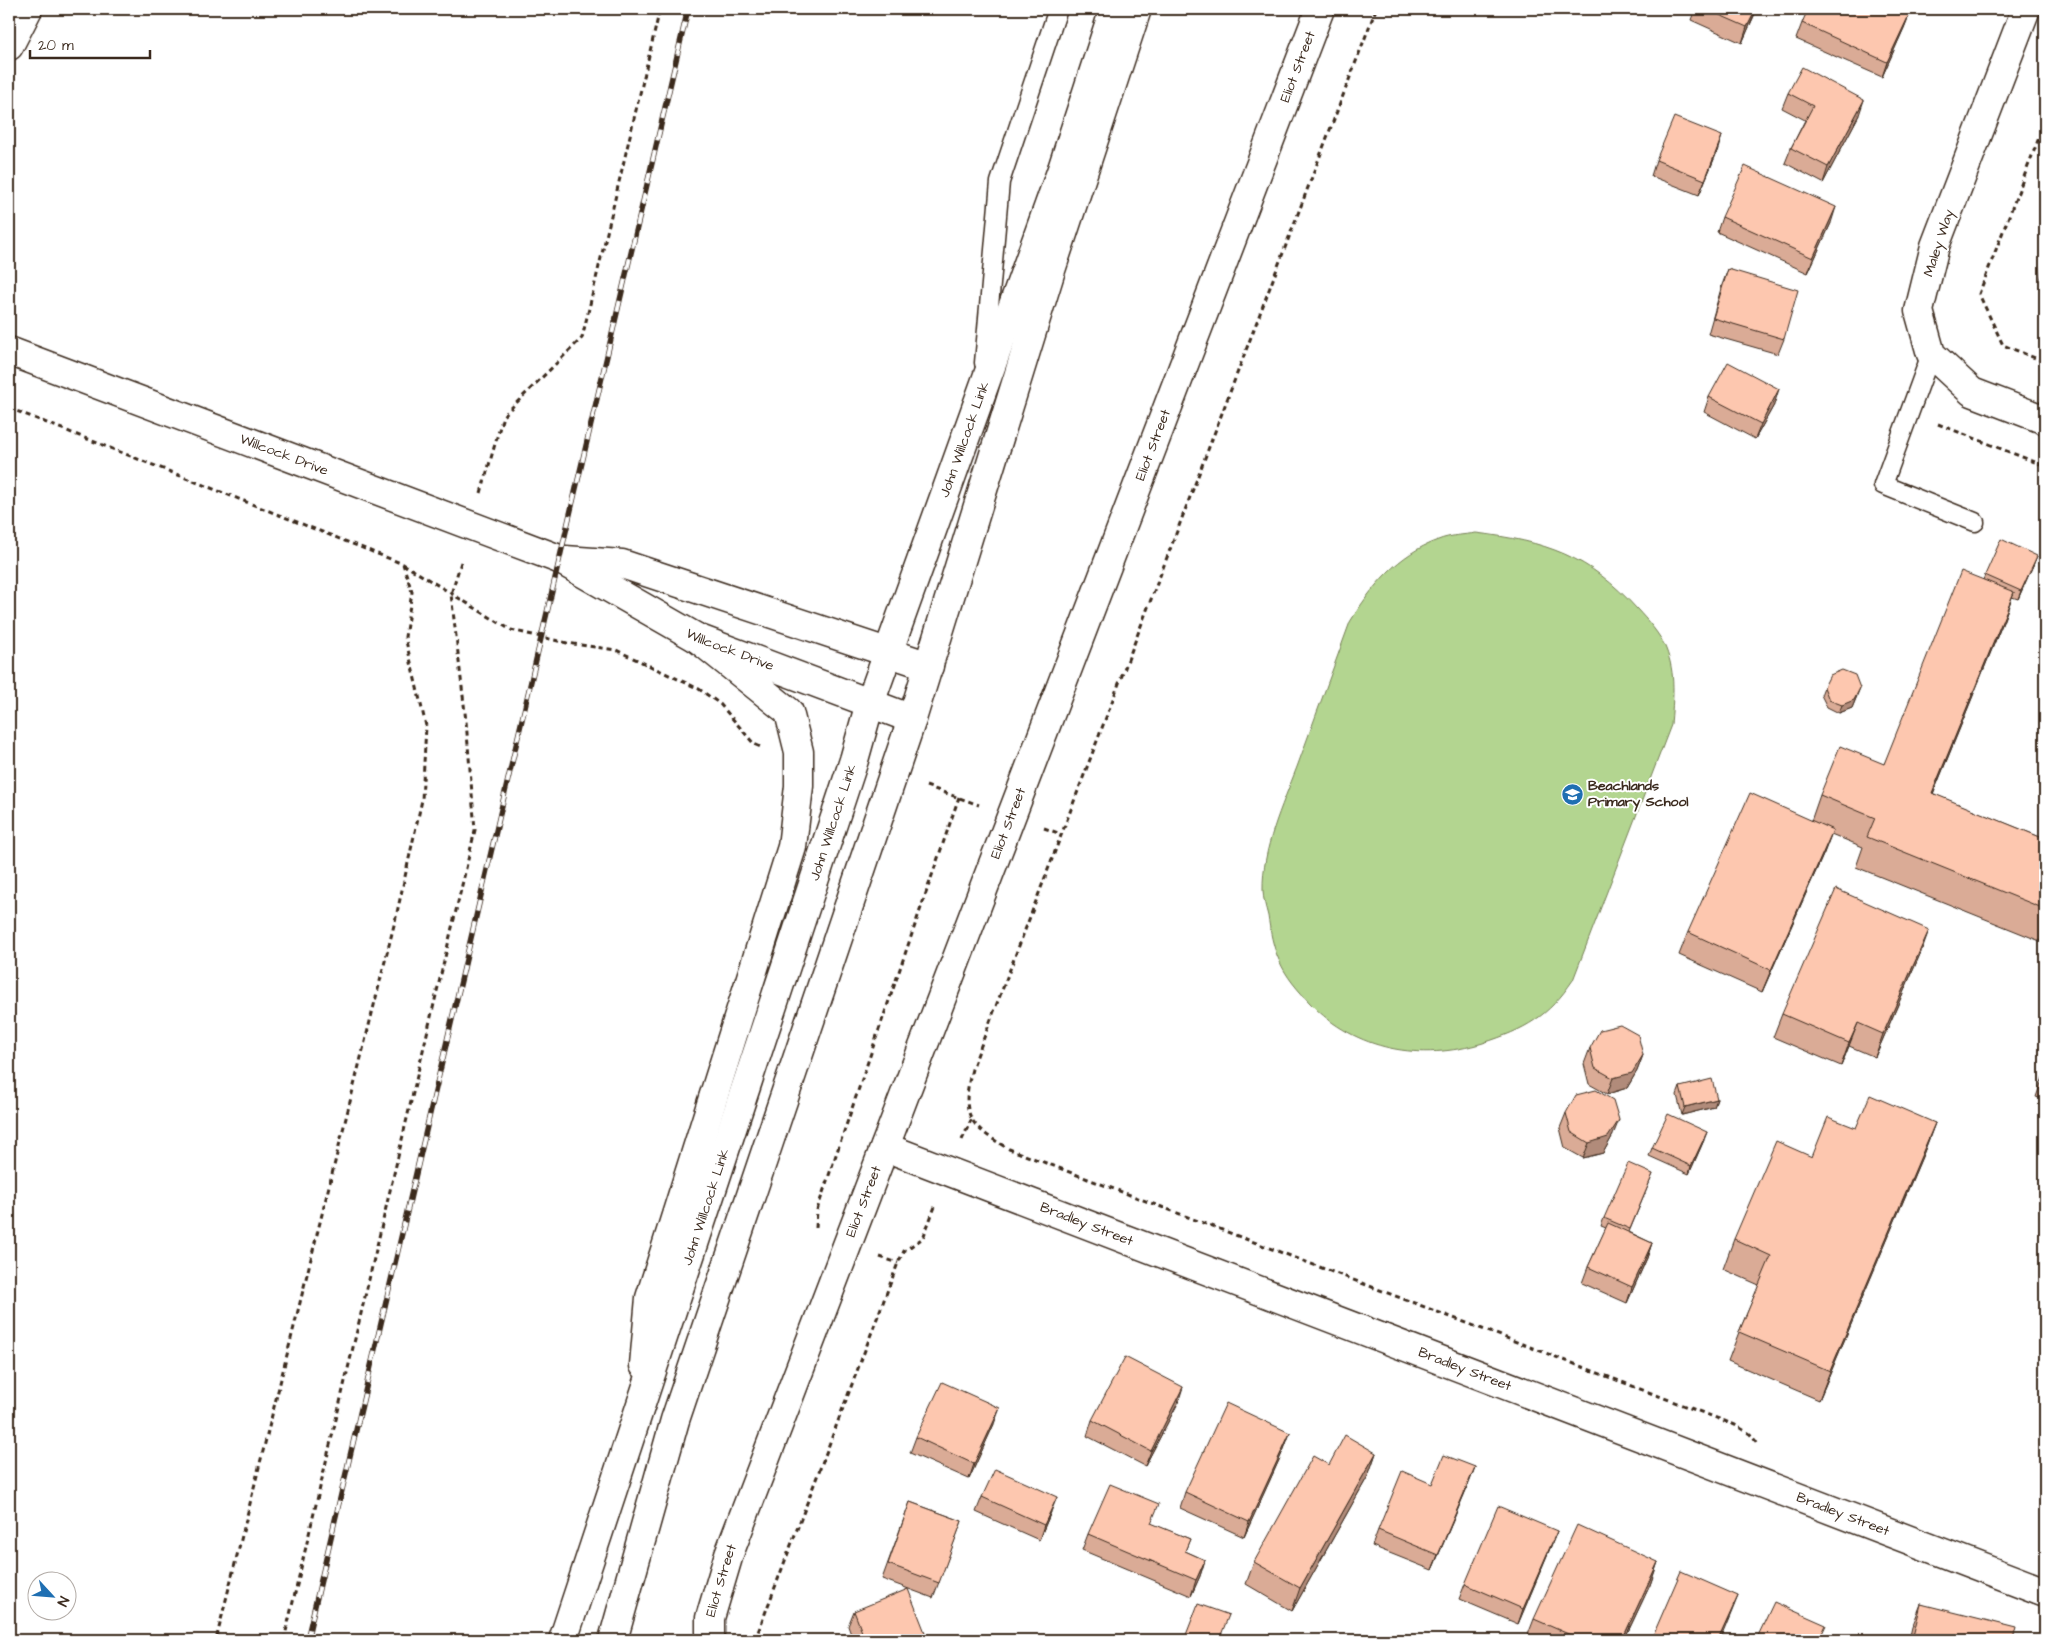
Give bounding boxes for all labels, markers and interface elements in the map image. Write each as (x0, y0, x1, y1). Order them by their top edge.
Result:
scale bar (30, 28, 150, 60)
street label: Eliot Street (1275, 28, 1321, 105)
text: 20 m (38, 35, 74, 56)
street label: Maley Way (1919, 206, 1959, 279)
street label: John Willcock Link (935, 379, 995, 500)
street label: Eliot Street (1130, 406, 1176, 484)
street label: Willcock Drive (237, 429, 332, 481)
street label: Willcock Drive (682, 624, 777, 676)
street label: John Willcock Link (805, 761, 862, 883)
place label: Beachlands Primary School (1588, 776, 1689, 812)
school or university icon: Beachlands Primary School (1560, 782, 1584, 806)
street label: Eliot Street (986, 784, 1031, 862)
street label: John Willcock Link (678, 1146, 735, 1268)
street label: Eliot Street (841, 1163, 887, 1240)
street label: Bradley Street (1037, 1197, 1136, 1251)
street label: Bradley Street (1415, 1342, 1515, 1396)
street label: Bradley Street (1793, 1488, 1893, 1542)
street label: Eliot Street (701, 1541, 742, 1619)
north arrow (28, 1572, 78, 1622)
text: N (52, 1593, 74, 1610)

